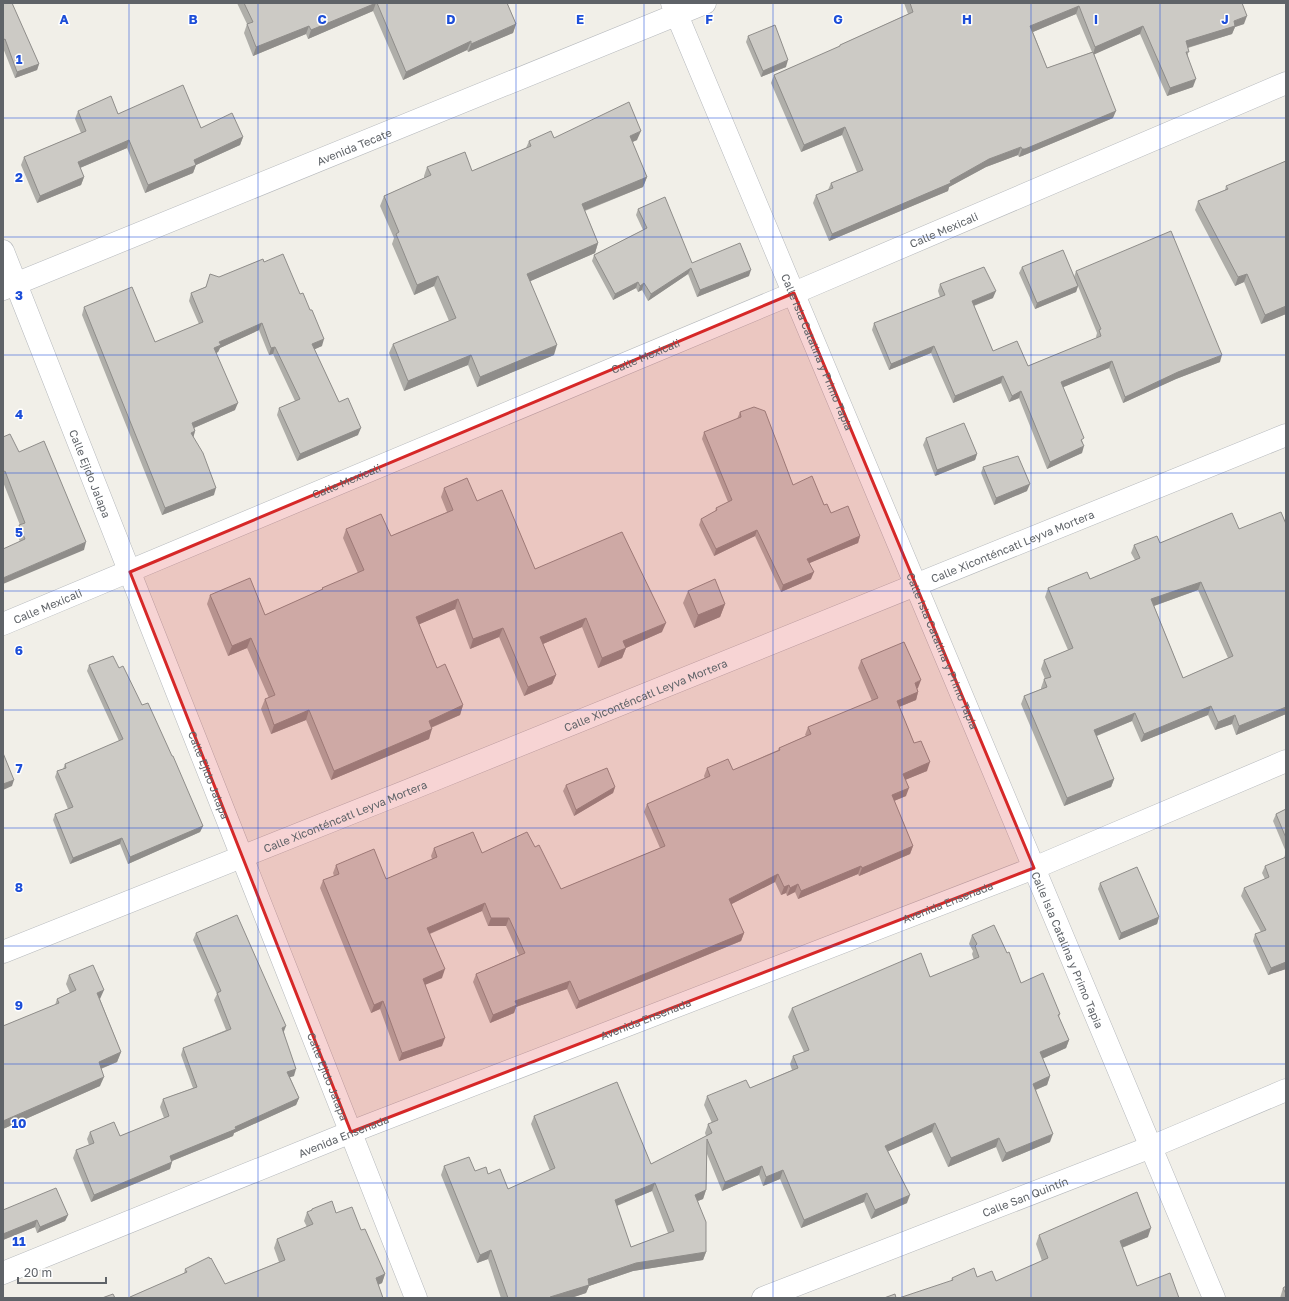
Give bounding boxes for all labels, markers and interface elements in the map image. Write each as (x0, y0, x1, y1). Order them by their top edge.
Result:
text: A (59, 11, 69, 27)
text: B (188, 11, 198, 27)
text: C (317, 11, 327, 27)
text: D (446, 11, 456, 27)
text: E (576, 11, 584, 27)
text: F (705, 11, 713, 27)
text: G (833, 11, 843, 27)
text: H (962, 11, 972, 27)
text: I (1094, 11, 1098, 27)
text: J (1221, 11, 1229, 27)
text: 1 (16, 51, 23, 67)
street label: Avenida Tecate (315, 125, 393, 167)
text: 2 (15, 169, 23, 185)
street label: Calle Mexicali (907, 209, 980, 250)
street label: Calle Isla Catalina y Primo Tapia (779, 271, 856, 432)
text: 3 (15, 287, 23, 303)
street label: Calle Mexicali (609, 335, 681, 375)
text: 4 (15, 406, 23, 422)
street label: Calle Ejido Jalapa (67, 427, 114, 519)
street label: Calle Mexicali (310, 460, 382, 501)
street label: Calle Xiconténcatl Leyva Mortera (929, 507, 1096, 584)
text: 5 (15, 524, 23, 540)
street label: Calle Isla Catalina y Primo Tapia (904, 570, 982, 731)
street label: Calle Mexicali (11, 585, 84, 626)
text: 6 (15, 642, 23, 658)
street label: Calle Xiconténcatl Leyva Mortera (562, 656, 729, 733)
street label: Calle Ejido Jalapa (186, 729, 233, 821)
text: 7 (15, 760, 23, 776)
street label: Calle Xiconténcatl Leyva Mortera (261, 777, 429, 854)
street label: Calle Isla Catalina y Primo Tapia (1030, 869, 1107, 1030)
street label: Avenida Ensenada (900, 878, 995, 925)
text: 8 (15, 879, 23, 895)
street label: Avenida Ensenada (598, 995, 693, 1042)
text: 9 (15, 997, 23, 1013)
street label: Calle Ejido Jalapa (305, 1030, 352, 1122)
street label: Avenida Ensenada (296, 1112, 390, 1159)
text: 10 (11, 1115, 27, 1131)
street label: Calle San Quintín (980, 1174, 1070, 1219)
text: 11 (12, 1233, 26, 1249)
scale bar (18, 1259, 106, 1285)
text: 20 m (24, 1265, 52, 1280)

